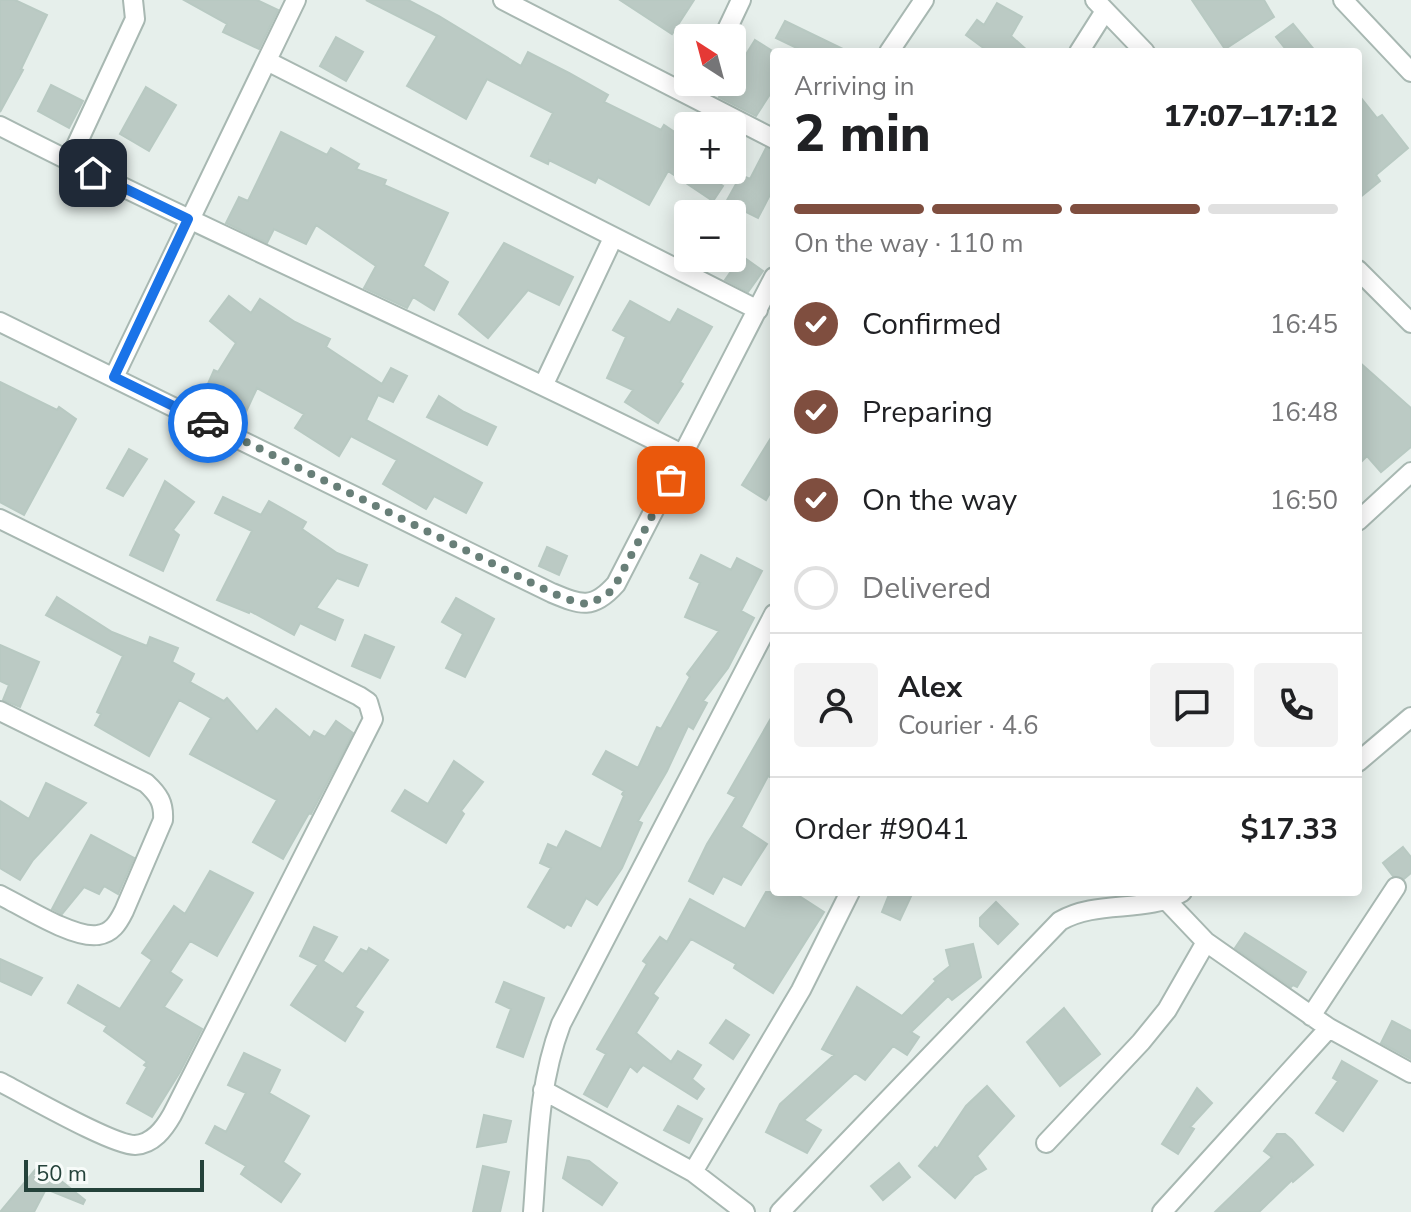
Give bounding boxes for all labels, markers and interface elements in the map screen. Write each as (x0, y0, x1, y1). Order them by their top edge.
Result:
north arrow (674, 24, 746, 96)
map controls (674, 24, 746, 272)
text: Arriving in (794, 69, 915, 104)
text: 17:07–17:12 (1163, 96, 1338, 137)
text: 2 min (794, 98, 931, 169)
button: + (674, 112, 746, 184)
pin (59, 139, 127, 207)
icon: home (71, 151, 115, 195)
button: − (674, 200, 746, 272)
text: On the way · 110 m (794, 226, 1023, 261)
icon: check (794, 302, 838, 346)
text: Confirmed (862, 304, 1002, 345)
text: 16:45 (1270, 307, 1338, 342)
courier (168, 383, 248, 463)
icon: check (794, 390, 838, 434)
text: Preparing (862, 392, 993, 433)
text: 16:48 (1270, 395, 1338, 430)
icon: car (186, 401, 230, 445)
pin (637, 446, 705, 514)
icon: bag (649, 458, 693, 502)
icon: check (794, 478, 838, 522)
text: On the way (862, 480, 1017, 521)
text: 16:50 (1270, 483, 1338, 518)
text: Delivered (862, 568, 991, 609)
button: person (794, 663, 878, 747)
button: chat (1150, 663, 1234, 747)
button: phone (1254, 663, 1338, 747)
text: Alex (898, 667, 962, 708)
text: Courier · 4.6 (898, 708, 1039, 743)
text: Order #9041 (794, 809, 969, 850)
text: $17.33 (1241, 809, 1338, 850)
scale bar (24, 1156, 204, 1192)
text: 50 m (36, 1159, 87, 1189)

